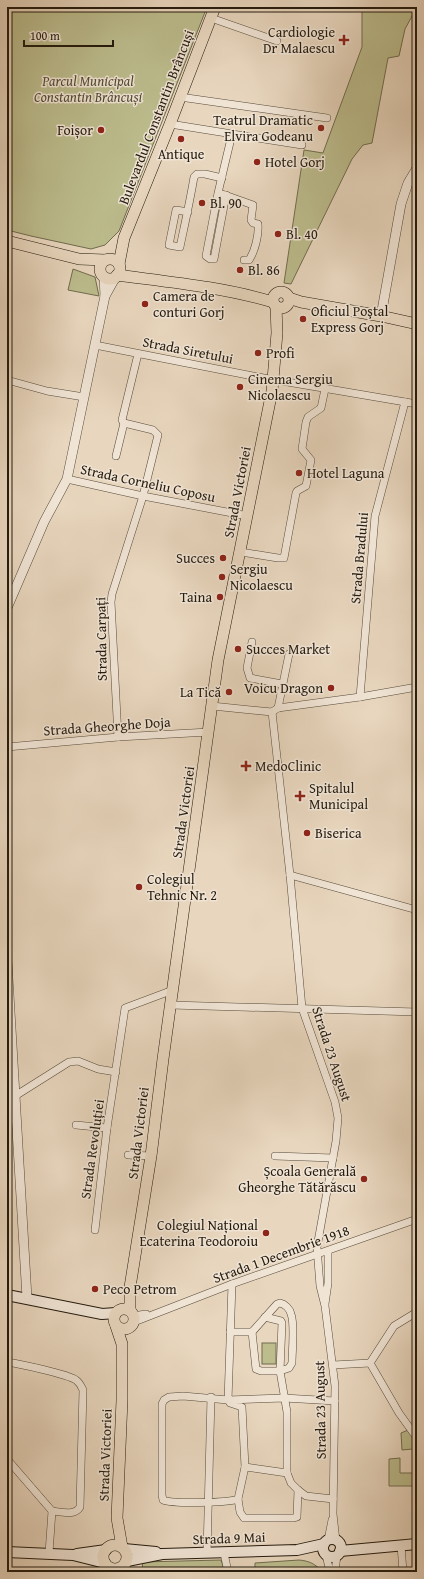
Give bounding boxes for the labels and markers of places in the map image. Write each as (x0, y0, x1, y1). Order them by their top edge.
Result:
place label: Cardiologie Dr Malaescu (263, 22, 335, 58)
marker: Cardiologie Dr Malaescu (338, 34, 350, 46)
place label: Teatrul Dramatic Elvira Godeanu (213, 110, 313, 146)
place label: Foișor (57, 120, 93, 140)
marker: Teatrul Dramatic Elvira Godeanu (316, 123, 326, 133)
marker: Foișor (96, 125, 106, 135)
marker: Antique (176, 134, 186, 144)
place label: Antique (158, 144, 205, 164)
place label: Hotel Gorj (265, 152, 325, 172)
marker: Hotel Gorj (252, 157, 262, 167)
place label: Bl. 90 (210, 193, 242, 213)
marker: Bl. 90 (197, 198, 207, 208)
place label: Bl. 40 (286, 224, 318, 244)
marker: Bl. 40 (273, 229, 283, 239)
place label: Bl. 86 (248, 260, 280, 280)
marker: Bl. 86 (235, 265, 245, 275)
place label: Camera de conturi Gorj (153, 286, 224, 322)
marker: Camera de conturi Gorj (140, 299, 150, 309)
place label: Oficiul Poştal Express Gorj (311, 301, 388, 337)
marker: Oficiul Poştal Express Gorj (298, 314, 308, 324)
place label: Profi (266, 343, 295, 363)
marker: Profi (253, 348, 263, 358)
place label: Cinema Sergiu Nicolaescu (248, 369, 333, 405)
marker: Cinema Sergiu Nicolaescu (235, 382, 245, 392)
place label: Hotel Laguna (307, 463, 385, 483)
marker: Hotel Laguna (294, 468, 304, 478)
place label: Succes (176, 548, 215, 568)
marker: Succes (218, 553, 228, 563)
place label: Sergiu Nicolaescu (230, 559, 293, 595)
marker: Sergiu Nicolaescu (217, 572, 227, 582)
place label: Taina (180, 587, 212, 607)
marker: Taina (215, 592, 225, 602)
place label: Succes Market (246, 639, 330, 659)
marker: Succes Market (233, 644, 243, 654)
place label: Voicu Dragon (244, 678, 323, 698)
place label: La Tică (180, 682, 221, 702)
marker: Voicu Dragon (326, 683, 336, 693)
marker: La Tică (224, 687, 234, 697)
place label: MedoClinic (255, 756, 321, 776)
marker: MedoClinic (240, 760, 252, 772)
place label: Spitalul Municipal (309, 778, 368, 814)
marker: Spitalul Municipal (294, 790, 306, 802)
place label: Biserica (315, 823, 362, 843)
marker: Biserica (302, 828, 312, 838)
place label: Colegiul Tehnic Nr. 2 (147, 869, 217, 905)
marker: Colegiul Tehnic Nr. 2 (134, 882, 144, 892)
place label: Școala Generală Gheorghe Tătărăscu (238, 1161, 356, 1197)
marker: Școala Generală Gheorghe Tătărăscu (359, 1174, 369, 1184)
place label: Colegiul Național Ecaterina Teodoroiu (139, 1215, 258, 1251)
marker: Colegiul Național Ecaterina Teodoroiu (261, 1228, 271, 1238)
place label: Peco Petrom (103, 1279, 177, 1299)
marker: Peco Petrom (90, 1284, 100, 1294)

